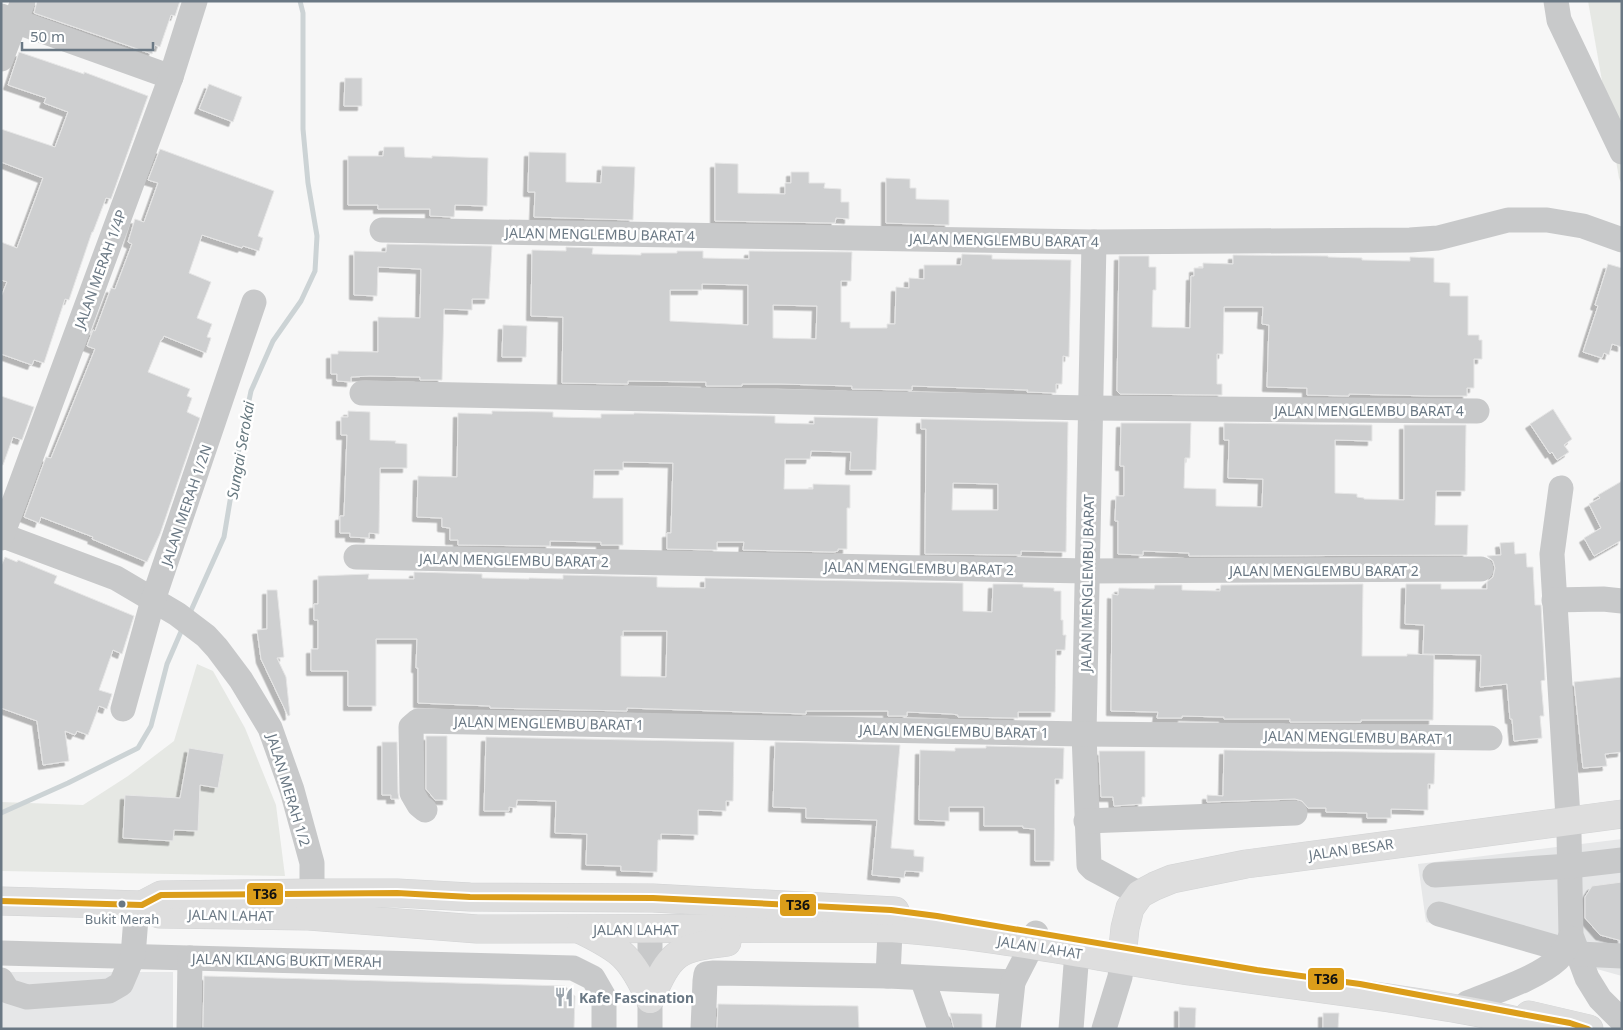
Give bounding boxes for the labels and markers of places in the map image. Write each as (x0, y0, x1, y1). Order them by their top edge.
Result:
marker: Bukit Merah (117, 899, 127, 909)
place label: Bukit Merah (85, 910, 159, 928)
restaurant icon: Kafe Fascination (553, 986, 575, 1008)
place label: Kafe Fascination (579, 988, 694, 1007)

